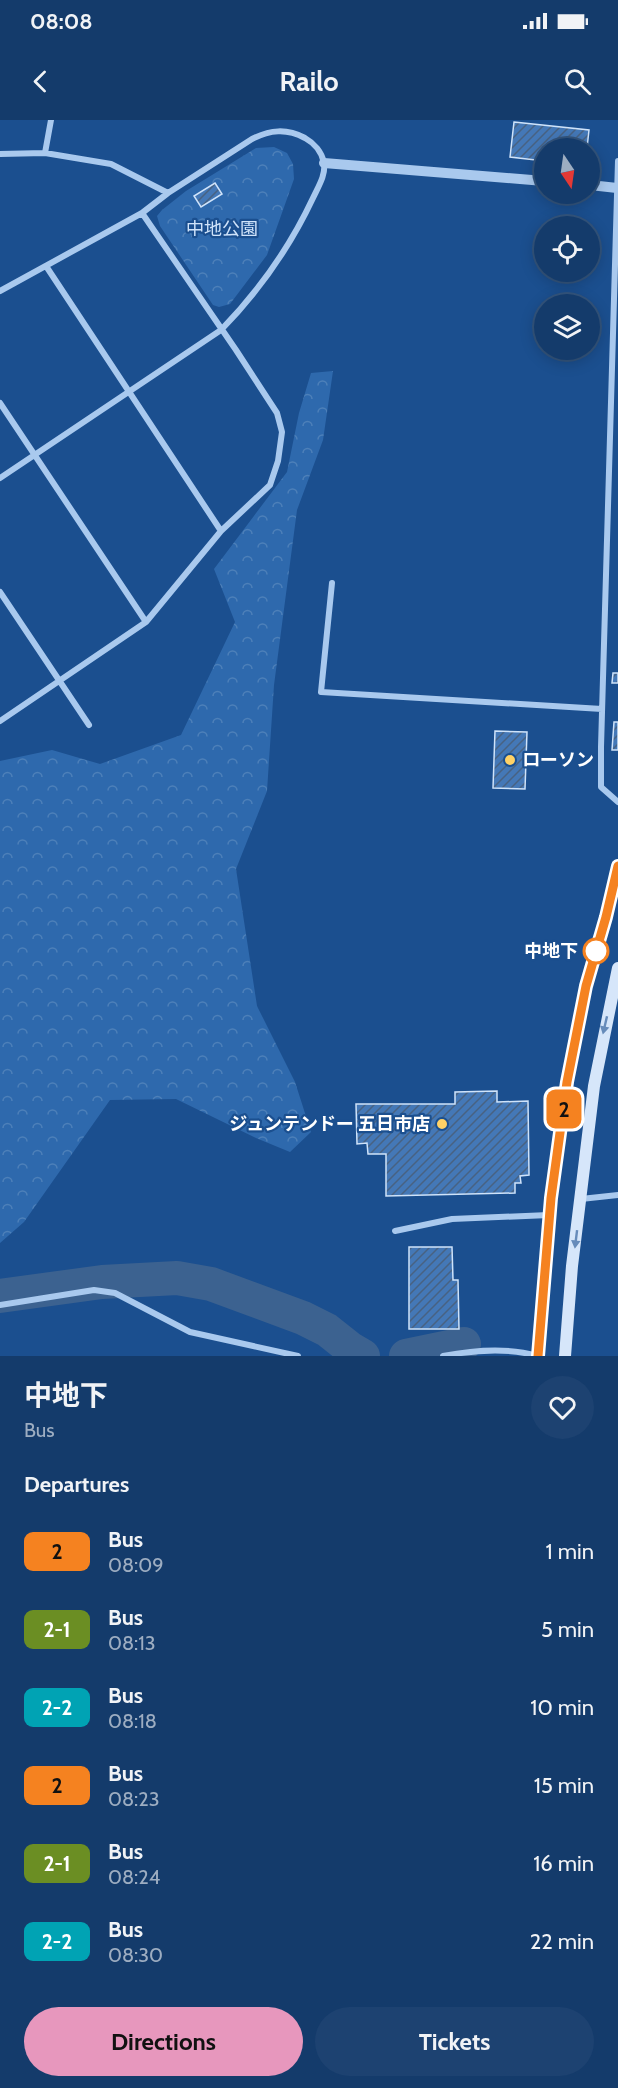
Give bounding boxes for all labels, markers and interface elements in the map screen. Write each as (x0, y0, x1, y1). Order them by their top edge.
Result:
text: 08:08 (30, 8, 93, 35)
icon: back (24, 65, 57, 98)
text: Railo (279, 65, 339, 98)
icon: search (561, 65, 594, 98)
north arrow (534, 138, 600, 204)
map controls (534, 138, 600, 360)
button: locate (534, 216, 600, 282)
park label: 中地公園 (186, 218, 258, 240)
button: layers (534, 294, 600, 360)
place label: ローソン (522, 749, 594, 771)
marker: ローソン (503, 753, 517, 767)
marker: 中地下 (583, 938, 609, 964)
place label: 中地下 (524, 940, 578, 962)
one-way arrow (600, 1016, 609, 1035)
line badge: 2 (544, 1090, 584, 1128)
text: 2 (558, 1097, 570, 1122)
place label: ジュンテンドー 五日市店 (229, 1113, 430, 1135)
marker: ジュンテンドー 五日市店 (435, 1117, 449, 1131)
one-way arrow (571, 1229, 580, 1248)
button: heart (531, 1376, 594, 1439)
text: 中地下 (24, 1378, 108, 1412)
text: Bus (24, 1418, 55, 1442)
text: Departures (24, 1471, 129, 1498)
text: Bus (108, 1526, 143, 1553)
text: 1 min (546, 1538, 594, 1565)
text: 2 (51, 1539, 63, 1564)
text: 08:09 (108, 1553, 164, 1577)
text: Bus (108, 1604, 143, 1631)
text: 5 min (541, 1616, 594, 1643)
text: 2-1 (43, 1617, 71, 1642)
text: 08:13 (108, 1631, 156, 1655)
text: Bus (108, 1682, 143, 1709)
text: 10 min (530, 1694, 594, 1721)
text: 2-2 (42, 1695, 72, 1720)
text: 08:18 (108, 1709, 157, 1733)
text: Bus (108, 1760, 143, 1787)
text: 15 min (534, 1772, 594, 1799)
text: 2 (51, 1773, 63, 1798)
text: 08:23 (108, 1787, 160, 1811)
text: Bus (108, 1838, 143, 1865)
text: 16 min (533, 1850, 594, 1877)
text: 2-1 (43, 1851, 71, 1876)
text: 08:24 (108, 1865, 160, 1889)
text: Bus (108, 1916, 143, 1943)
text: 22 min (530, 1928, 594, 1955)
text: 2-2 (42, 1929, 72, 1954)
text: 08:30 (108, 1943, 163, 1967)
button: Directions (24, 2007, 303, 2076)
button: Tickets (315, 2007, 594, 2076)

